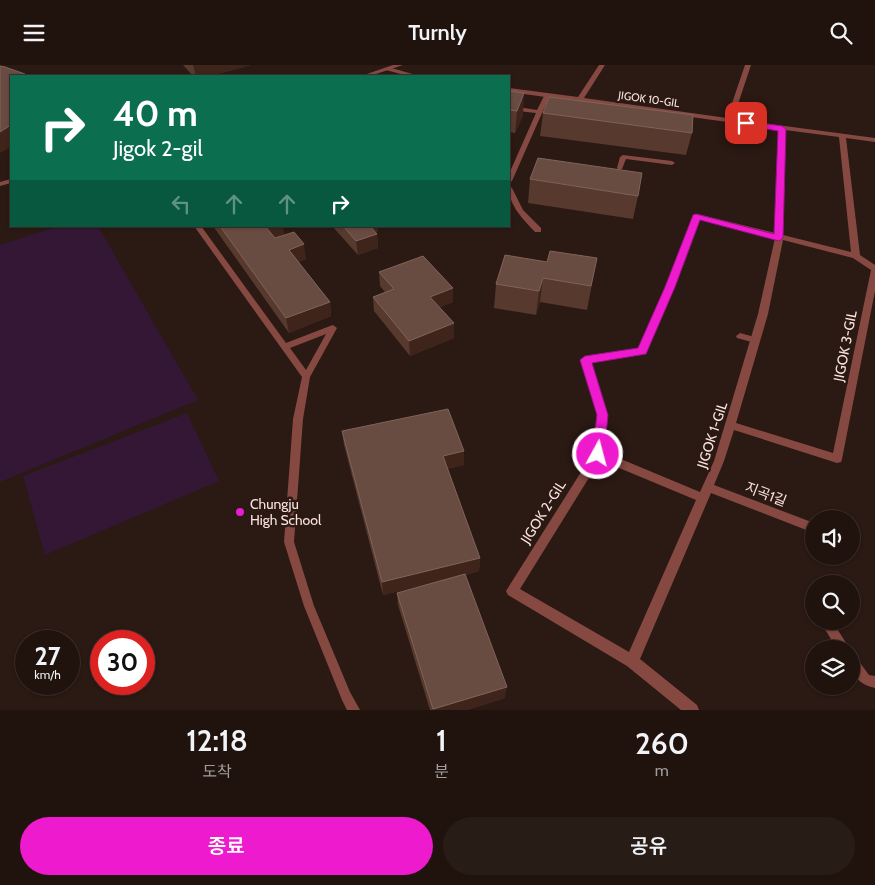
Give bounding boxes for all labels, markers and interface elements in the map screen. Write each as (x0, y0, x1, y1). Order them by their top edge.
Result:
icon: menu (20, 19, 48, 47)
text: Turnly (408, 19, 467, 46)
icon: search (827, 19, 855, 47)
street label: JIGOK 10-GIL (616, 88, 681, 110)
text: 40 m (113, 92, 198, 135)
icon: right (30, 95, 95, 160)
pin (725, 102, 767, 144)
icon: arrive (732, 109, 760, 137)
text: Jigok 2-gil (113, 135, 203, 162)
icon: left (167, 190, 195, 218)
icon: ahead (220, 190, 248, 218)
icon: ahead (273, 190, 301, 218)
icon: right (326, 190, 354, 218)
street label: JIGOK 3-GIL (829, 309, 861, 384)
street label: JIGOK 1-GIL (692, 399, 731, 471)
position arrow (571, 427, 623, 479)
street label: JIGOK 2-GIL (516, 477, 570, 548)
street label: 지곡1길 (743, 478, 789, 510)
place label: Chungju High School (250, 495, 322, 529)
marker: Chungju High School (234, 506, 246, 518)
map controls (805, 510, 860, 695)
button: sound (805, 510, 860, 565)
button: search (805, 575, 860, 630)
speed limit sign: 30 (90, 630, 155, 695)
button: layers (805, 640, 860, 695)
text: 27 (35, 641, 60, 671)
text: km/h (34, 667, 61, 682)
text: 12:18 (186, 722, 248, 759)
text: 1 (436, 722, 447, 759)
text: 260 (635, 725, 689, 762)
text: m (655, 761, 669, 780)
text: 도착 (202, 762, 232, 781)
text: 분 (434, 762, 449, 781)
button: 종료 (20, 817, 433, 875)
button: 공유 (443, 817, 855, 875)

